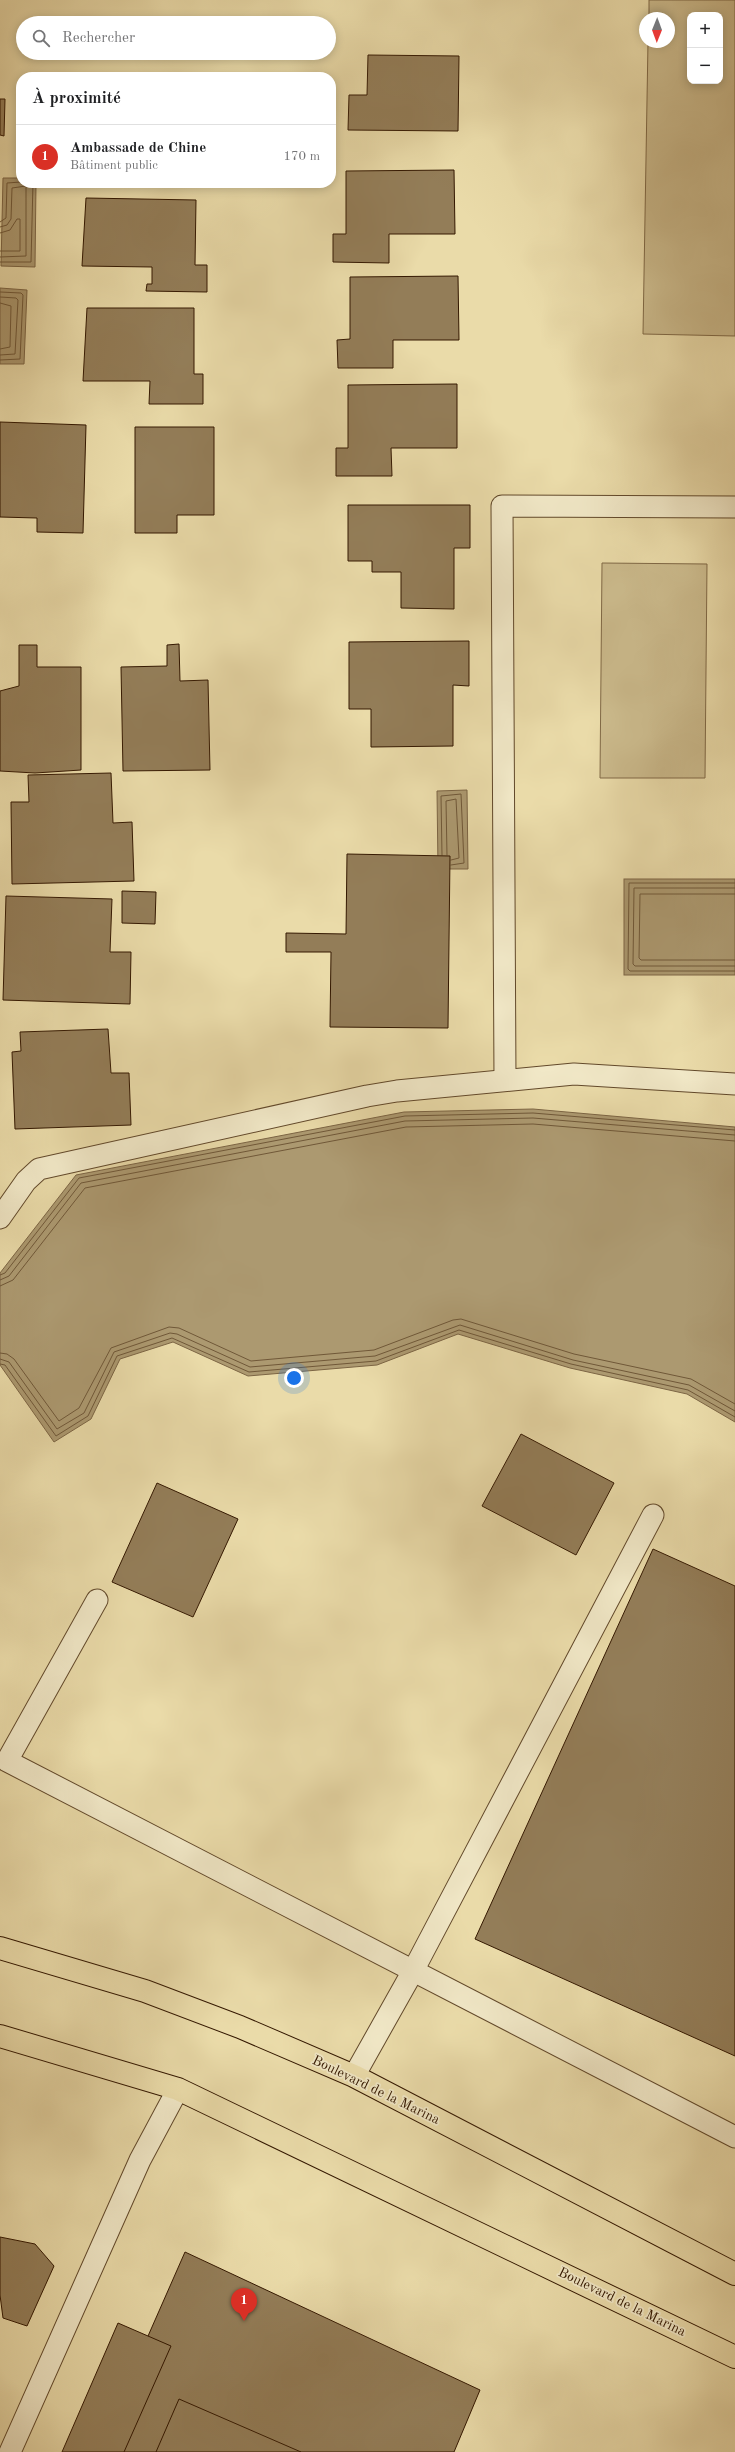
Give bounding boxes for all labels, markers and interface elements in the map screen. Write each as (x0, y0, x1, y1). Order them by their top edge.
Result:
north arrow (639, 12, 675, 48)
map controls (687, 12, 723, 84)
button: + (687, 12, 723, 48)
search box (16, 16, 336, 60)
icon: search (30, 27, 52, 49)
text: Rechercher (62, 31, 135, 46)
button: − (687, 48, 723, 84)
text: À proximité (32, 90, 121, 107)
text: Ambassade de Chine (70, 141, 206, 156)
text: 1 (41, 150, 49, 163)
text: 170 m (283, 150, 320, 163)
text: Bâtiment public (70, 159, 158, 172)
your location (284, 1368, 304, 1388)
street label: Boulevard de la Marina (310, 2053, 442, 2127)
street label: Boulevard de la Marina (556, 2265, 688, 2339)
pin: 1 (231, 2288, 257, 2321)

